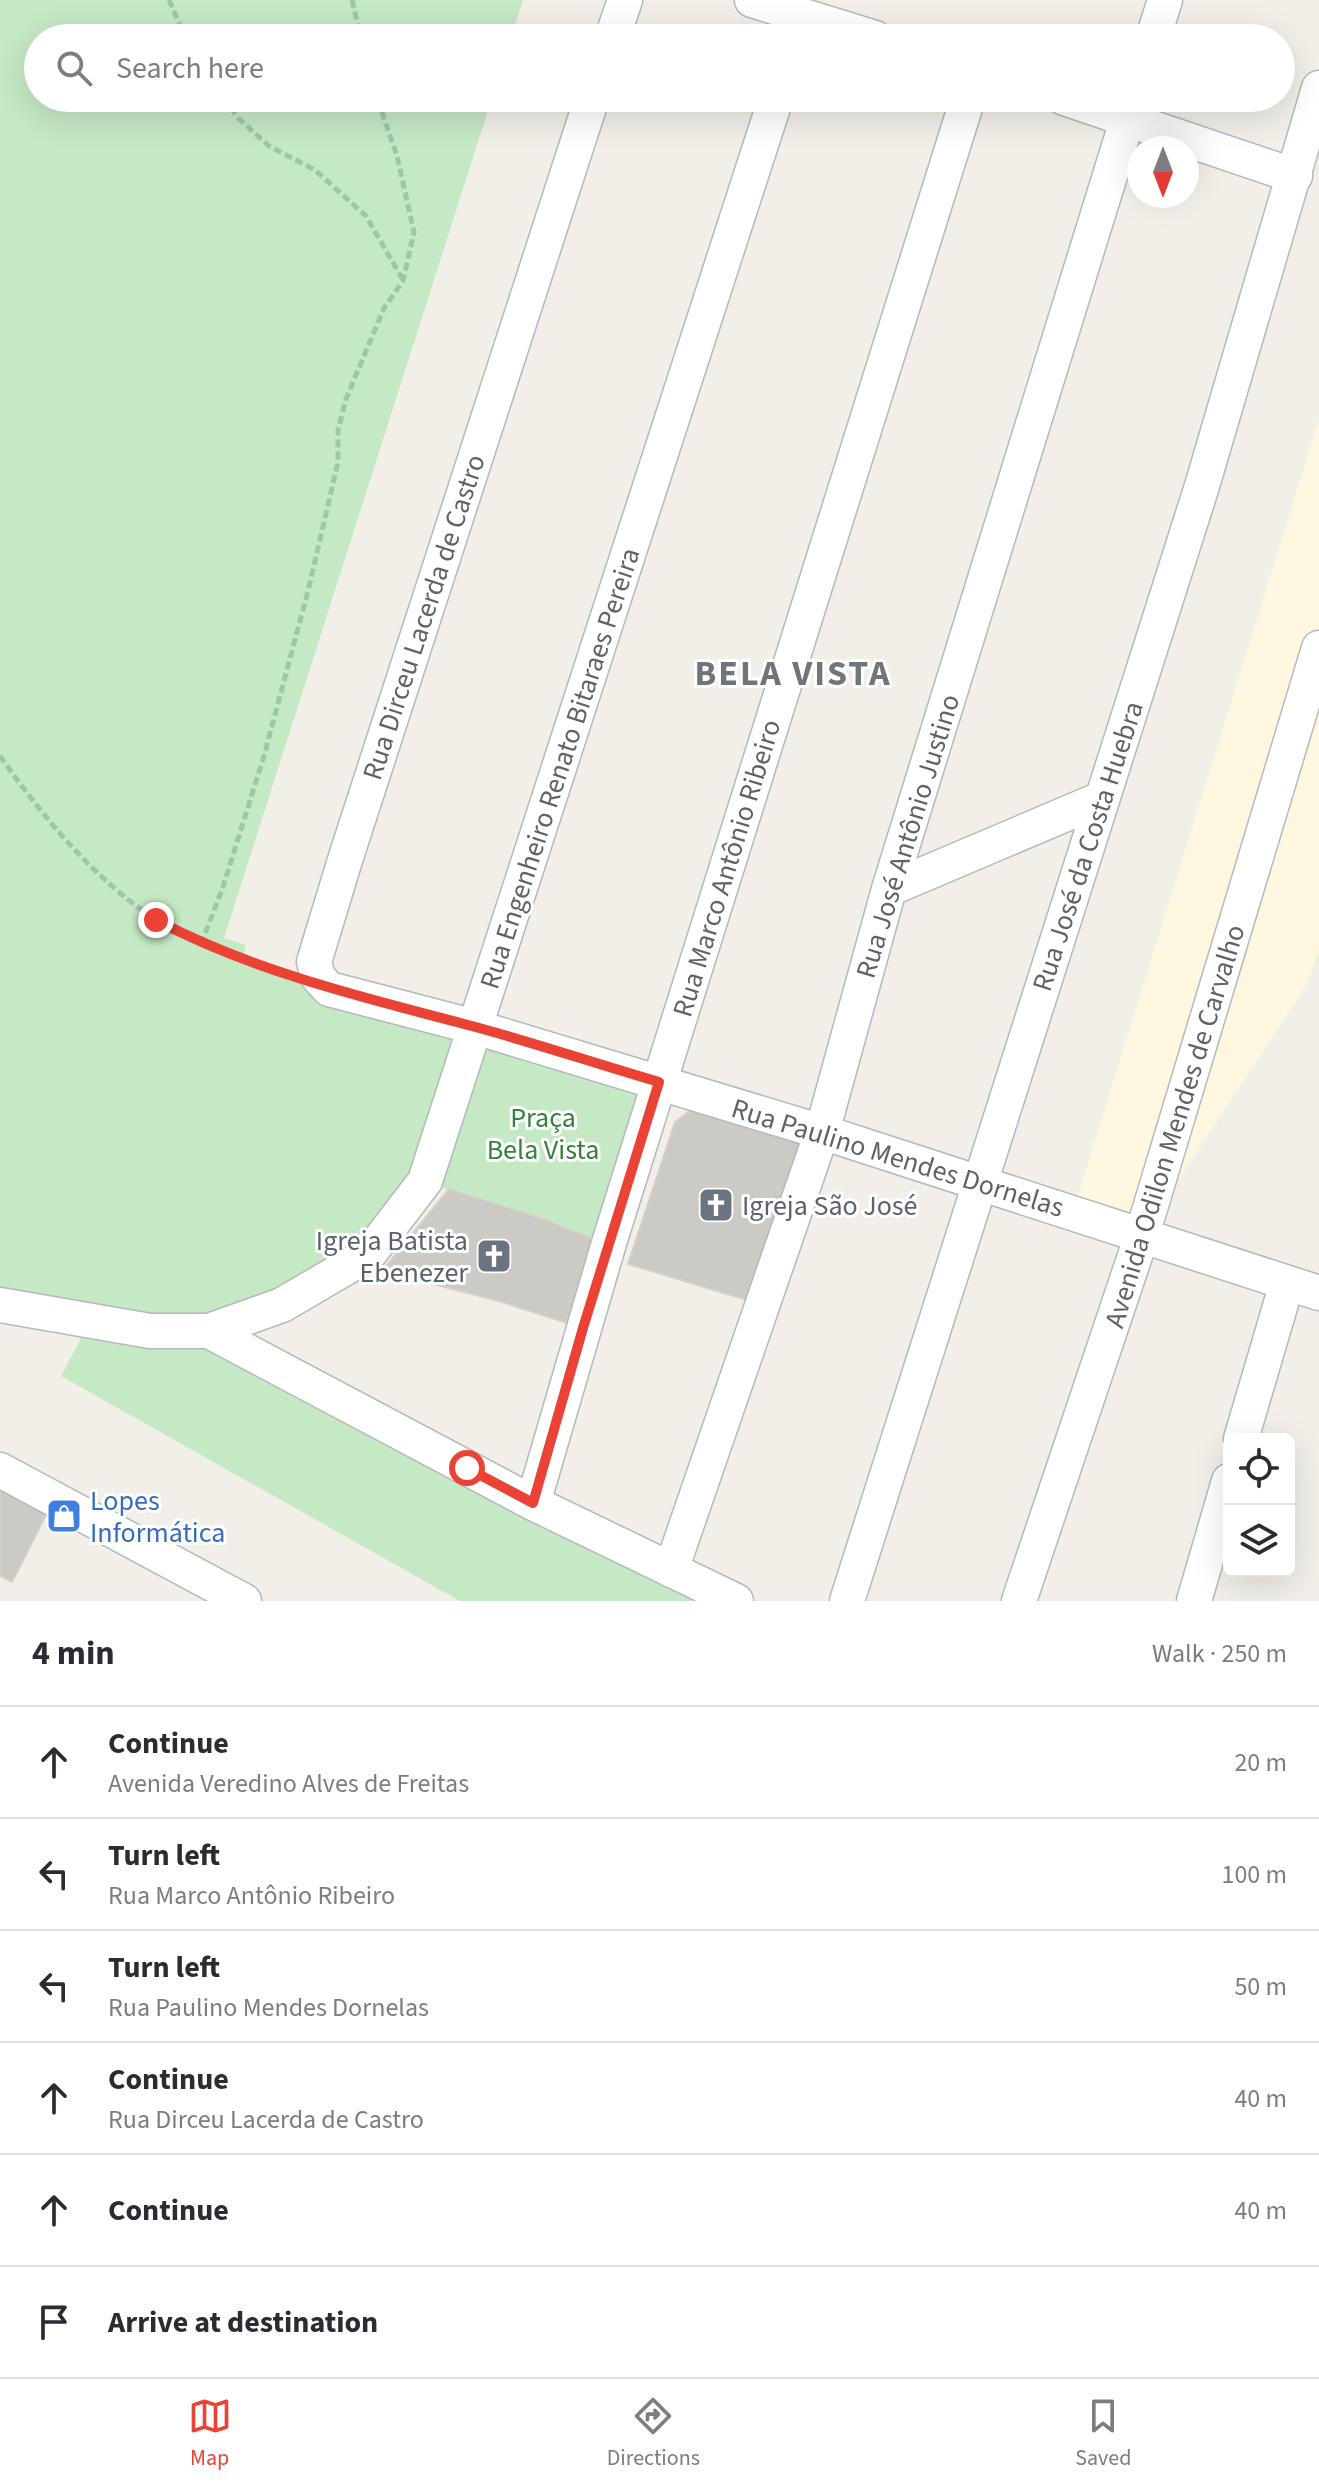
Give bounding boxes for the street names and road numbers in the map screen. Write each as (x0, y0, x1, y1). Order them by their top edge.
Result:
street label: Rua Dirceu Lacerda de Castro (352, 449, 496, 785)
street label: Rua Engenheiro Renato Bitaraes Pereira (470, 543, 650, 994)
street label: Rua José Antônio Justino (846, 689, 970, 983)
street label: Rua José da Costa Huebra (1022, 696, 1154, 996)
street label: Rua Marco Antônio Ribeiro (663, 715, 791, 1022)
street label: Avenida Odilon Mendes de Carvalho (1094, 920, 1255, 1333)
street label: Rua Paulino Mendes Dornelas (727, 1088, 1069, 1228)

